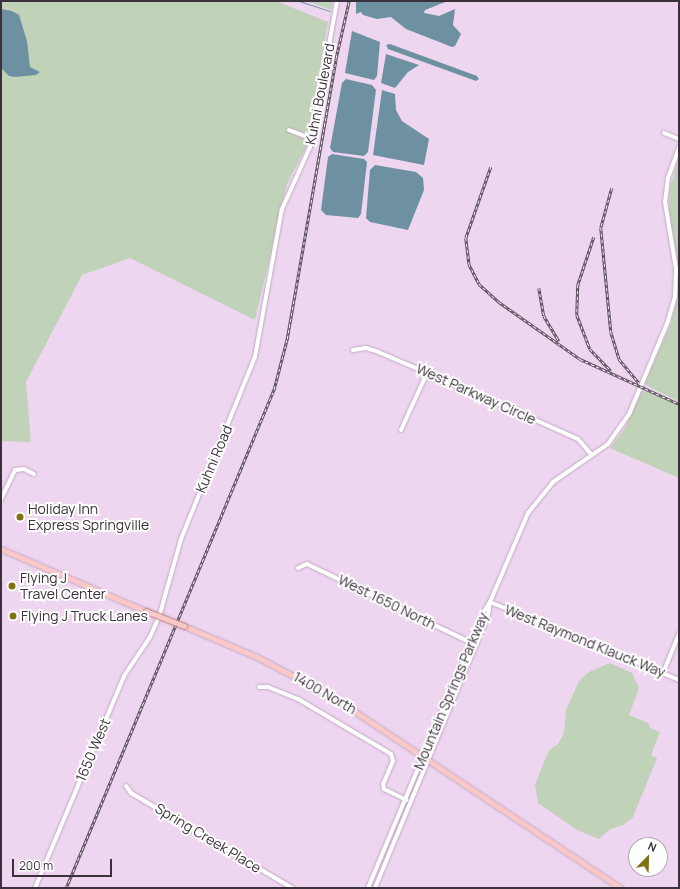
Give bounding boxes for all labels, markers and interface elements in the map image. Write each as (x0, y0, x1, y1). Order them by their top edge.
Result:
street label: Kuhni Boulevard (302, 42, 338, 146)
street label: West Parkway Circle (414, 360, 538, 428)
street label: Kuhni Road (192, 423, 236, 495)
place label: Holiday Inn Express Springville (28, 501, 149, 534)
marker: Holiday Inn Express Springville (15, 512, 25, 522)
place label: Flying J Travel Center (20, 570, 106, 602)
street label: West 1650 North (335, 571, 439, 633)
marker: Flying J Travel Center (7, 581, 17, 591)
street label: West Raymond Klauck Way (502, 601, 668, 681)
place label: Flying J Truck Lanes (21, 608, 148, 624)
street label: Mountain Springs Parkway (410, 610, 492, 772)
marker: Flying J Truck Lanes (8, 611, 18, 621)
street label: 1400 North (290, 668, 360, 718)
street label: 1650 West (72, 716, 114, 784)
street label: Spring Creek Place (152, 800, 264, 876)
north arrow (628, 837, 668, 877)
text: N (646, 838, 659, 855)
scale bar (14, 851, 114, 877)
text: 200 m (19, 857, 53, 874)

